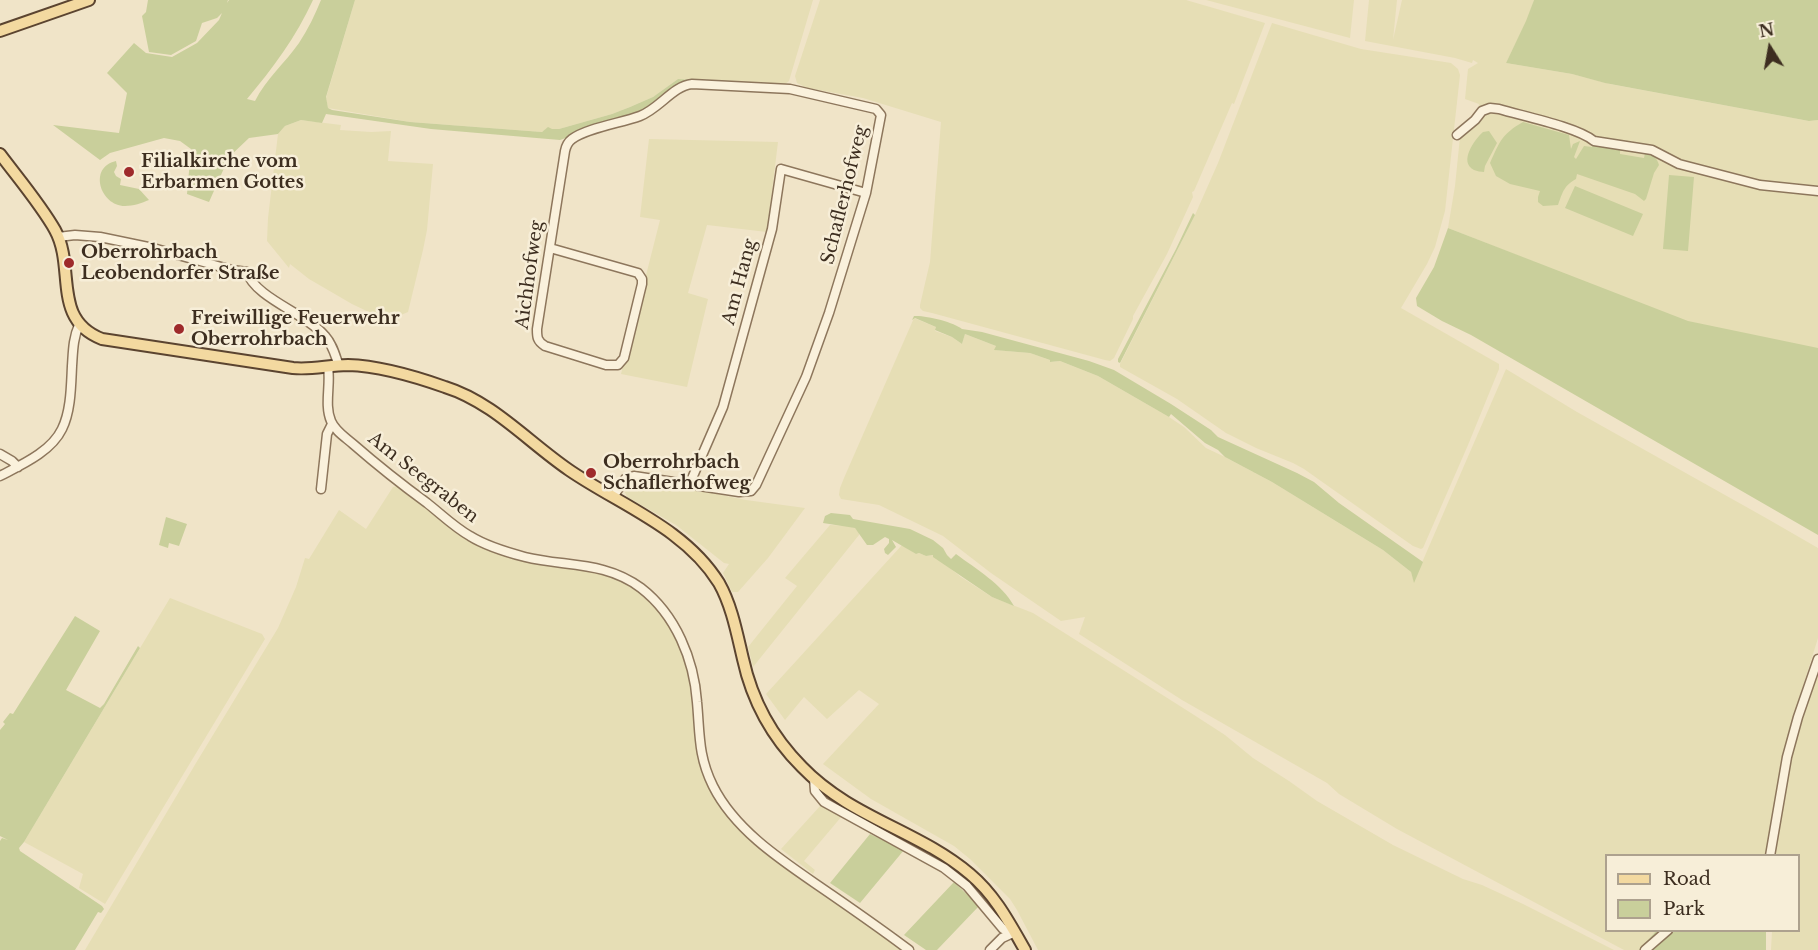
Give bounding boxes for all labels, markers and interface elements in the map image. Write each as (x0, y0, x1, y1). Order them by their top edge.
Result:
north arrow (1740, 18, 1800, 78)
text: N (1757, 19, 1776, 42)
street label: Schaflerhofweg (817, 123, 873, 267)
place label: Filialkirche vom Erbarmen Gottes (141, 151, 304, 194)
marker: Filialkirche vom Erbarmen Gottes (122, 165, 136, 179)
street label: Aichhofweg (512, 219, 548, 331)
street label: Am Hang (718, 237, 762, 327)
place label: Oberrohrbach Leobendorfer Straße (81, 242, 279, 284)
marker: Oberrohrbach Leobendorfer Straße (62, 256, 76, 270)
place label: Freiwillige Feuerwehr Oberrohrbach (191, 308, 400, 350)
marker: Freiwillige Feuerwehr Oberrohrbach (172, 322, 186, 336)
street label: Am Seegraben (363, 428, 483, 528)
place label: Oberrohrbach Schaflerhofweg (603, 452, 750, 494)
marker: Oberrohrbach Schaflerhofweg (584, 466, 598, 480)
legend (1605, 854, 1800, 932)
text: Road (1663, 868, 1711, 890)
text: Park (1663, 898, 1705, 920)

